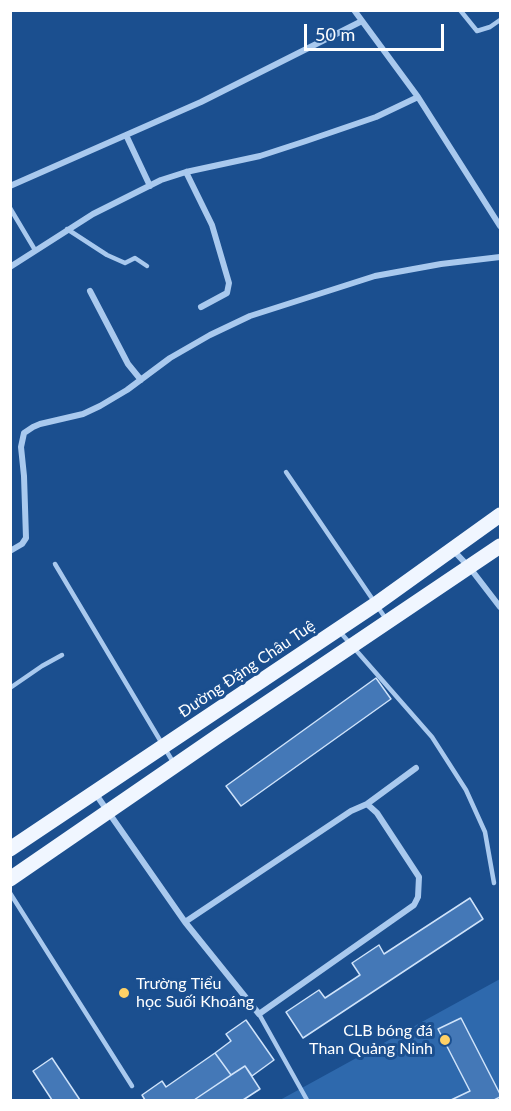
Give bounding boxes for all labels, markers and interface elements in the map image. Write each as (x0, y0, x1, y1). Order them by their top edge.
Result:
scale bar (307, 12, 446, 50)
text: 50 m (315, 23, 355, 45)
street label: Đường Đặng Châu Tuệ (175, 616, 319, 722)
place label: Trường Tiểu học Suối Khoáng (136, 974, 254, 1012)
marker: Trường Tiểu học Suối Khoáng (117, 986, 131, 1000)
place label: CLB bóng đá Than Quảng Ninh (309, 1021, 433, 1059)
marker: CLB bóng đá Than Quảng Ninh (438, 1033, 452, 1047)

